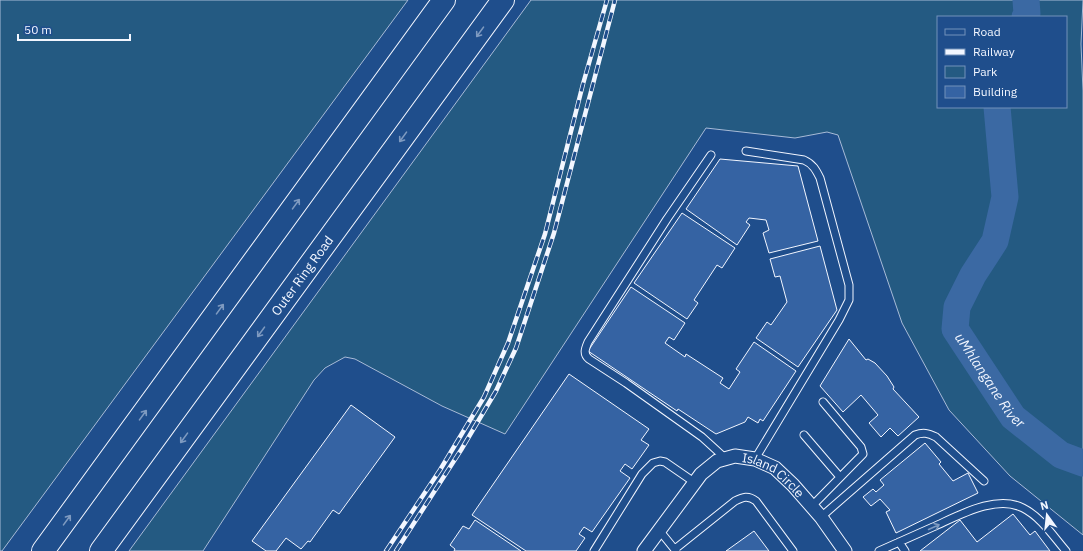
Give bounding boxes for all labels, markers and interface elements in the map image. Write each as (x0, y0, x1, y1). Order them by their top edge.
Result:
scale bar (18, 16, 130, 42)
legend (937, 16, 1067, 108)
text: 50 m (24, 22, 52, 37)
text: Road (973, 24, 1001, 39)
one-way arrow (476, 26, 484, 37)
text: Railway (973, 44, 1015, 59)
text: Park (973, 64, 998, 79)
text: Building (973, 84, 1018, 99)
one-way arrow (399, 131, 407, 142)
one-way arrow (292, 199, 300, 210)
street label: Outer Ring Road (267, 232, 337, 319)
one-way arrow (215, 304, 224, 315)
one-way arrow (257, 327, 265, 338)
water label: uMhlangane River (951, 329, 1029, 432)
one-way arrow (139, 409, 147, 420)
one-way arrow (180, 432, 189, 443)
street label: Island Circle (741, 449, 808, 501)
north arrow (1027, 495, 1067, 535)
text: N (1039, 498, 1050, 513)
one-way arrow (62, 514, 71, 525)
one-way arrow (928, 522, 940, 530)

